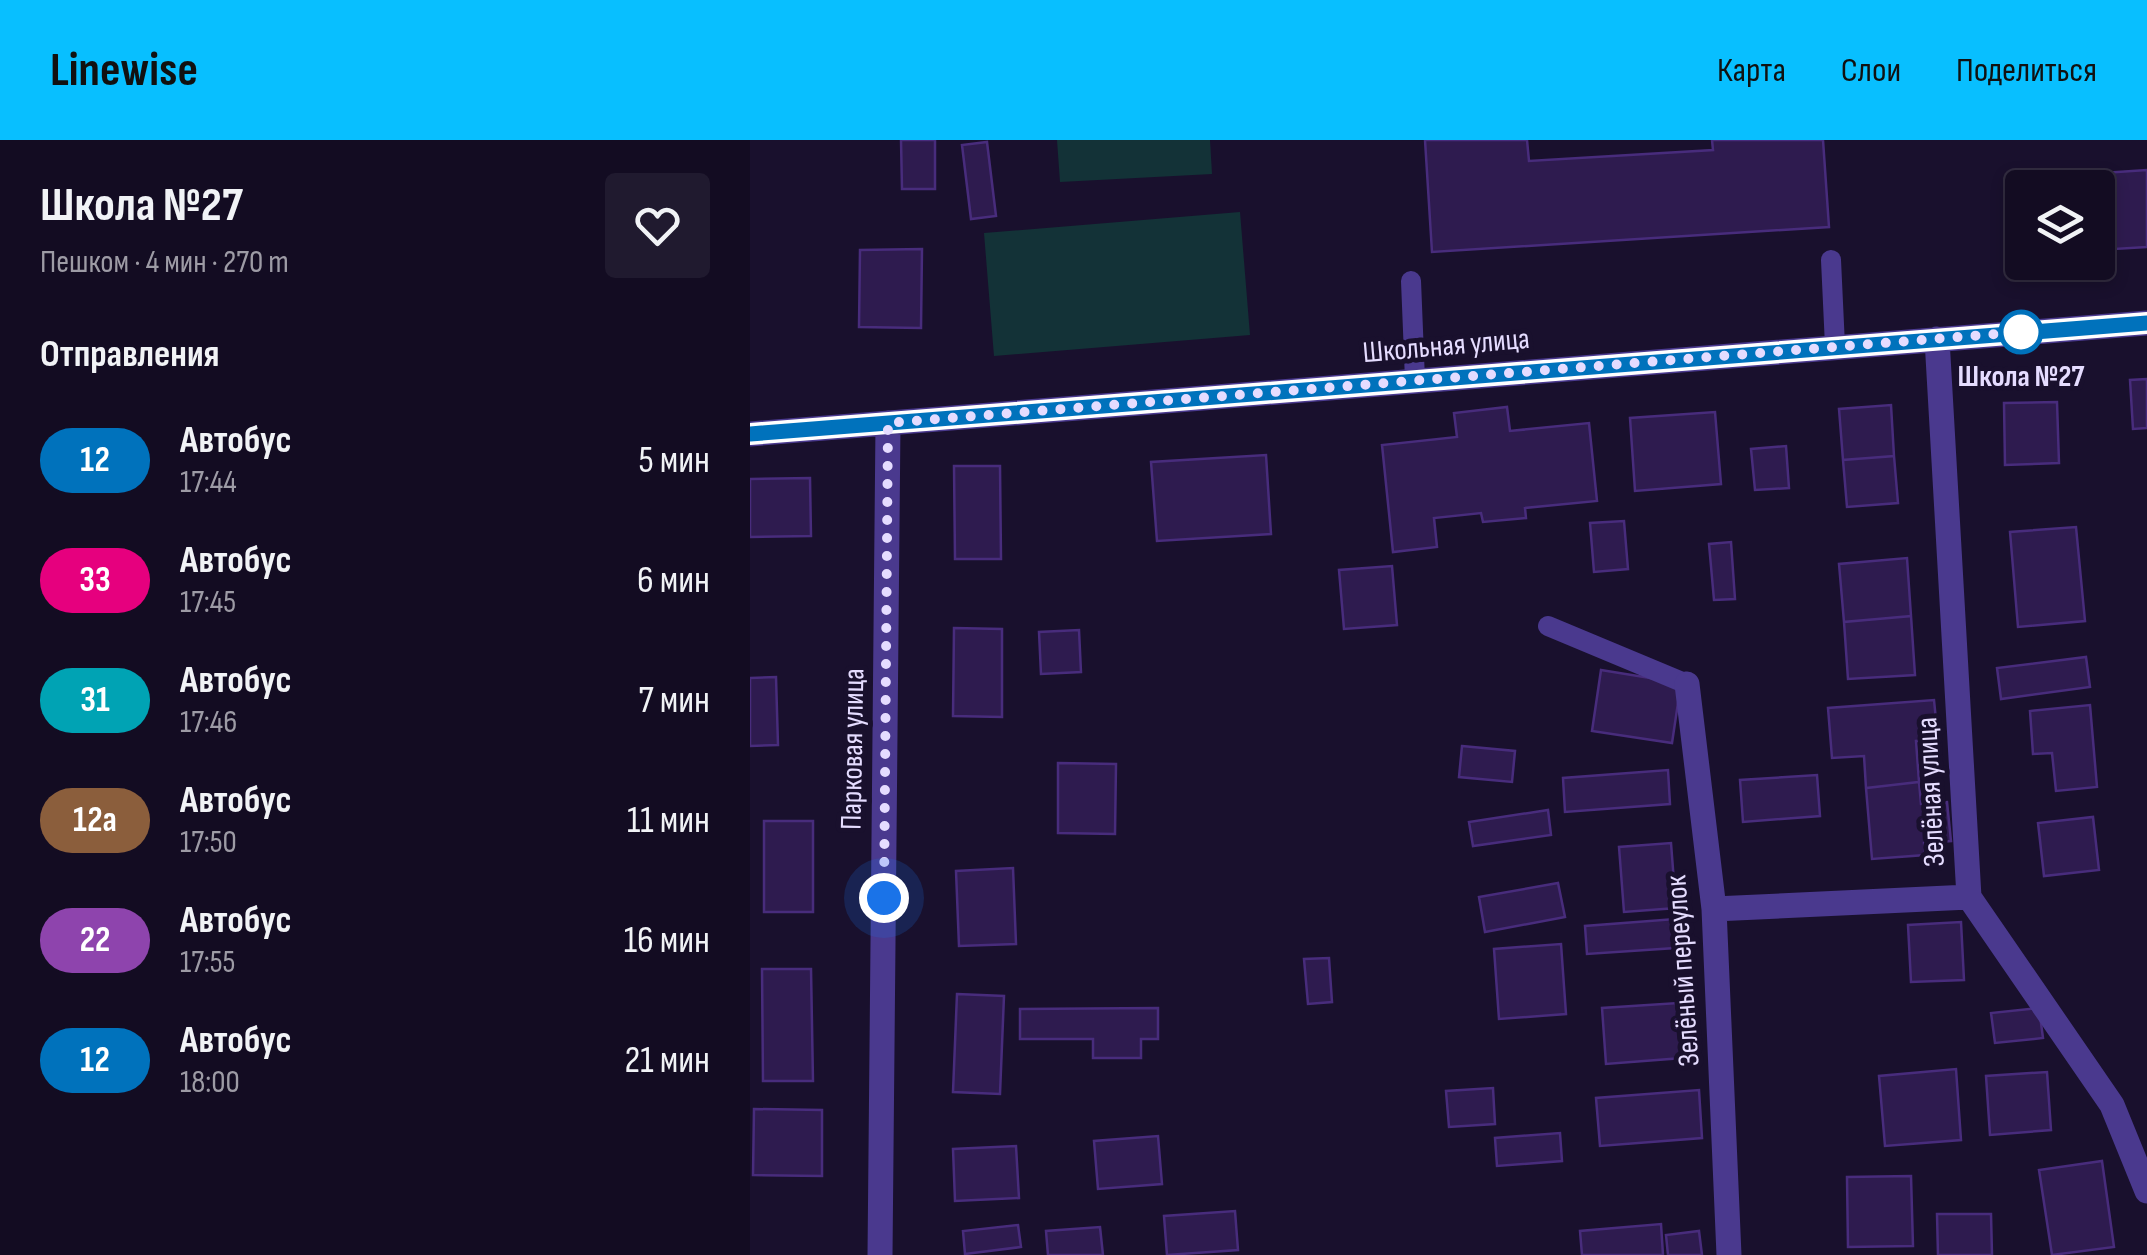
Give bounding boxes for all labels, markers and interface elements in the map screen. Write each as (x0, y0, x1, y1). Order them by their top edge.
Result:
text: Linewise (50, 42, 198, 99)
text: Карта (1717, 49, 1786, 92)
text: Слои (1841, 49, 1901, 92)
text: Поделиться (1956, 49, 2097, 92)
map controls (2005, 170, 2115, 280)
button: layers (2005, 170, 2115, 280)
button: heart (605, 173, 710, 278)
text: Школа №27 (40, 177, 243, 234)
text: Пешком · 4 мин · 270 m (40, 243, 289, 282)
marker: Школа №27 (2000, 311, 2042, 353)
street label: Школьная улица (1361, 321, 1531, 371)
text: Отправления (40, 332, 220, 377)
place label: Школа №27 (1958, 359, 2085, 395)
text: Автобус (180, 418, 291, 463)
text: 5 мин (638, 438, 710, 483)
text: 12 (80, 439, 110, 482)
text: 17:44 (180, 463, 237, 502)
text: Автобус (180, 538, 291, 583)
text: 6 мин (637, 558, 710, 603)
text: 33 (79, 559, 111, 602)
text: 17:45 (180, 583, 236, 622)
text: Автобус (180, 658, 291, 703)
street label: Парковая улица (834, 668, 872, 830)
text: 7 мин (638, 678, 710, 723)
text: 31 (80, 679, 110, 722)
text: 17:46 (180, 703, 237, 742)
street label: Зелёная улица (1909, 716, 1953, 868)
text: Автобус (180, 778, 291, 823)
text: 11 мин (627, 798, 710, 843)
text: 12а (73, 799, 117, 842)
text: 17:50 (180, 823, 237, 862)
your location (859, 873, 909, 923)
street label: Зелёный переулок (1658, 873, 1708, 1068)
text: Автобус (180, 898, 291, 943)
text: 16 мин (624, 918, 710, 963)
text: 22 (80, 919, 110, 962)
text: 17:55 (180, 943, 235, 982)
text: Автобус (180, 1018, 291, 1063)
text: 21 мин (625, 1038, 710, 1083)
text: 12 (80, 1039, 110, 1082)
text: 18:00 (180, 1063, 240, 1102)

